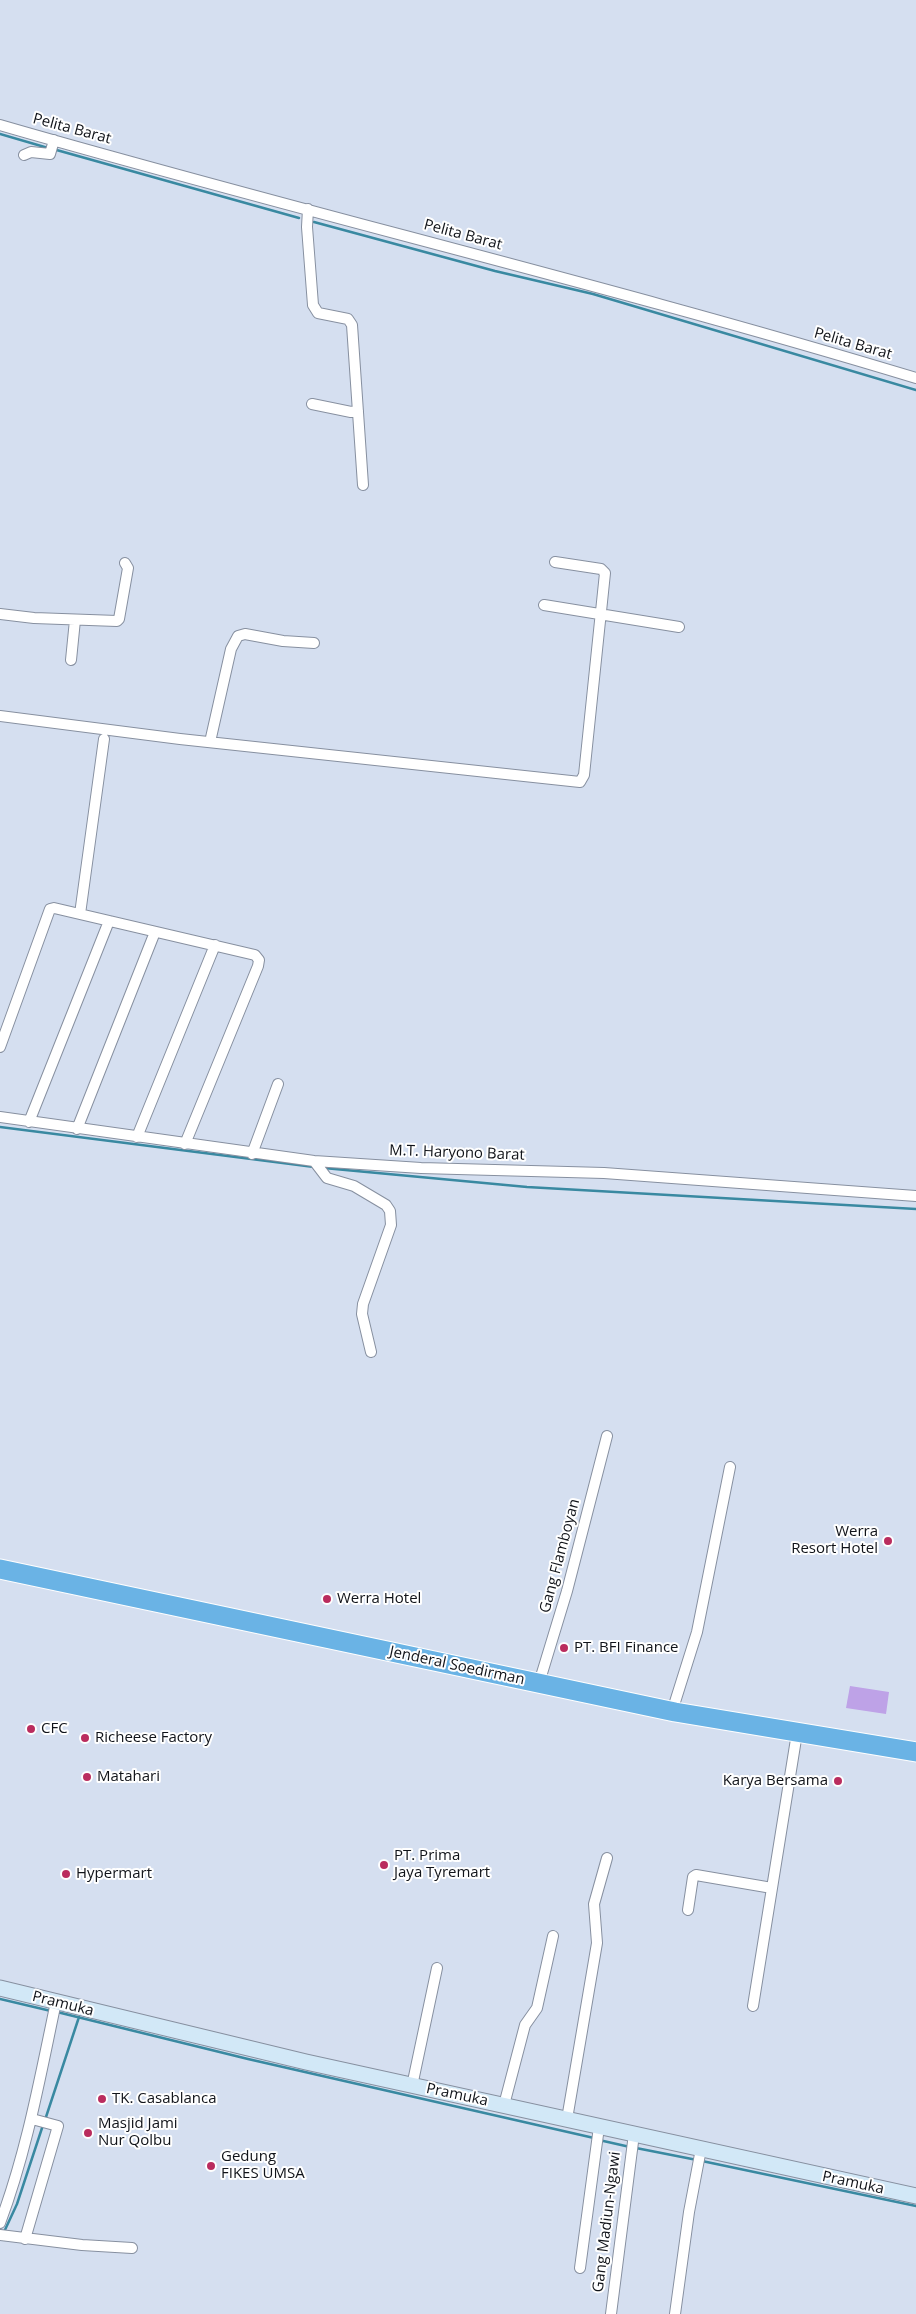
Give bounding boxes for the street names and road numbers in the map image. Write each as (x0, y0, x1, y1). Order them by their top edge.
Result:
street label: Pelita Barat (31, 110, 113, 148)
street label: Pelita Barat (422, 216, 504, 254)
street label: Pelita Barat (812, 324, 894, 364)
street label: M.T. Haryono Barat (389, 1142, 525, 1164)
street label: Gang Flamboyan (536, 1497, 584, 1615)
street label: Jenderal Soedirman (388, 1643, 526, 1689)
street label: Pramuka (30, 1988, 96, 2020)
street label: Pramuka (424, 2080, 490, 2110)
street label: Gang Madiun-Ngawi (589, 2151, 625, 2293)
street label: Pramuka (820, 2168, 886, 2198)

